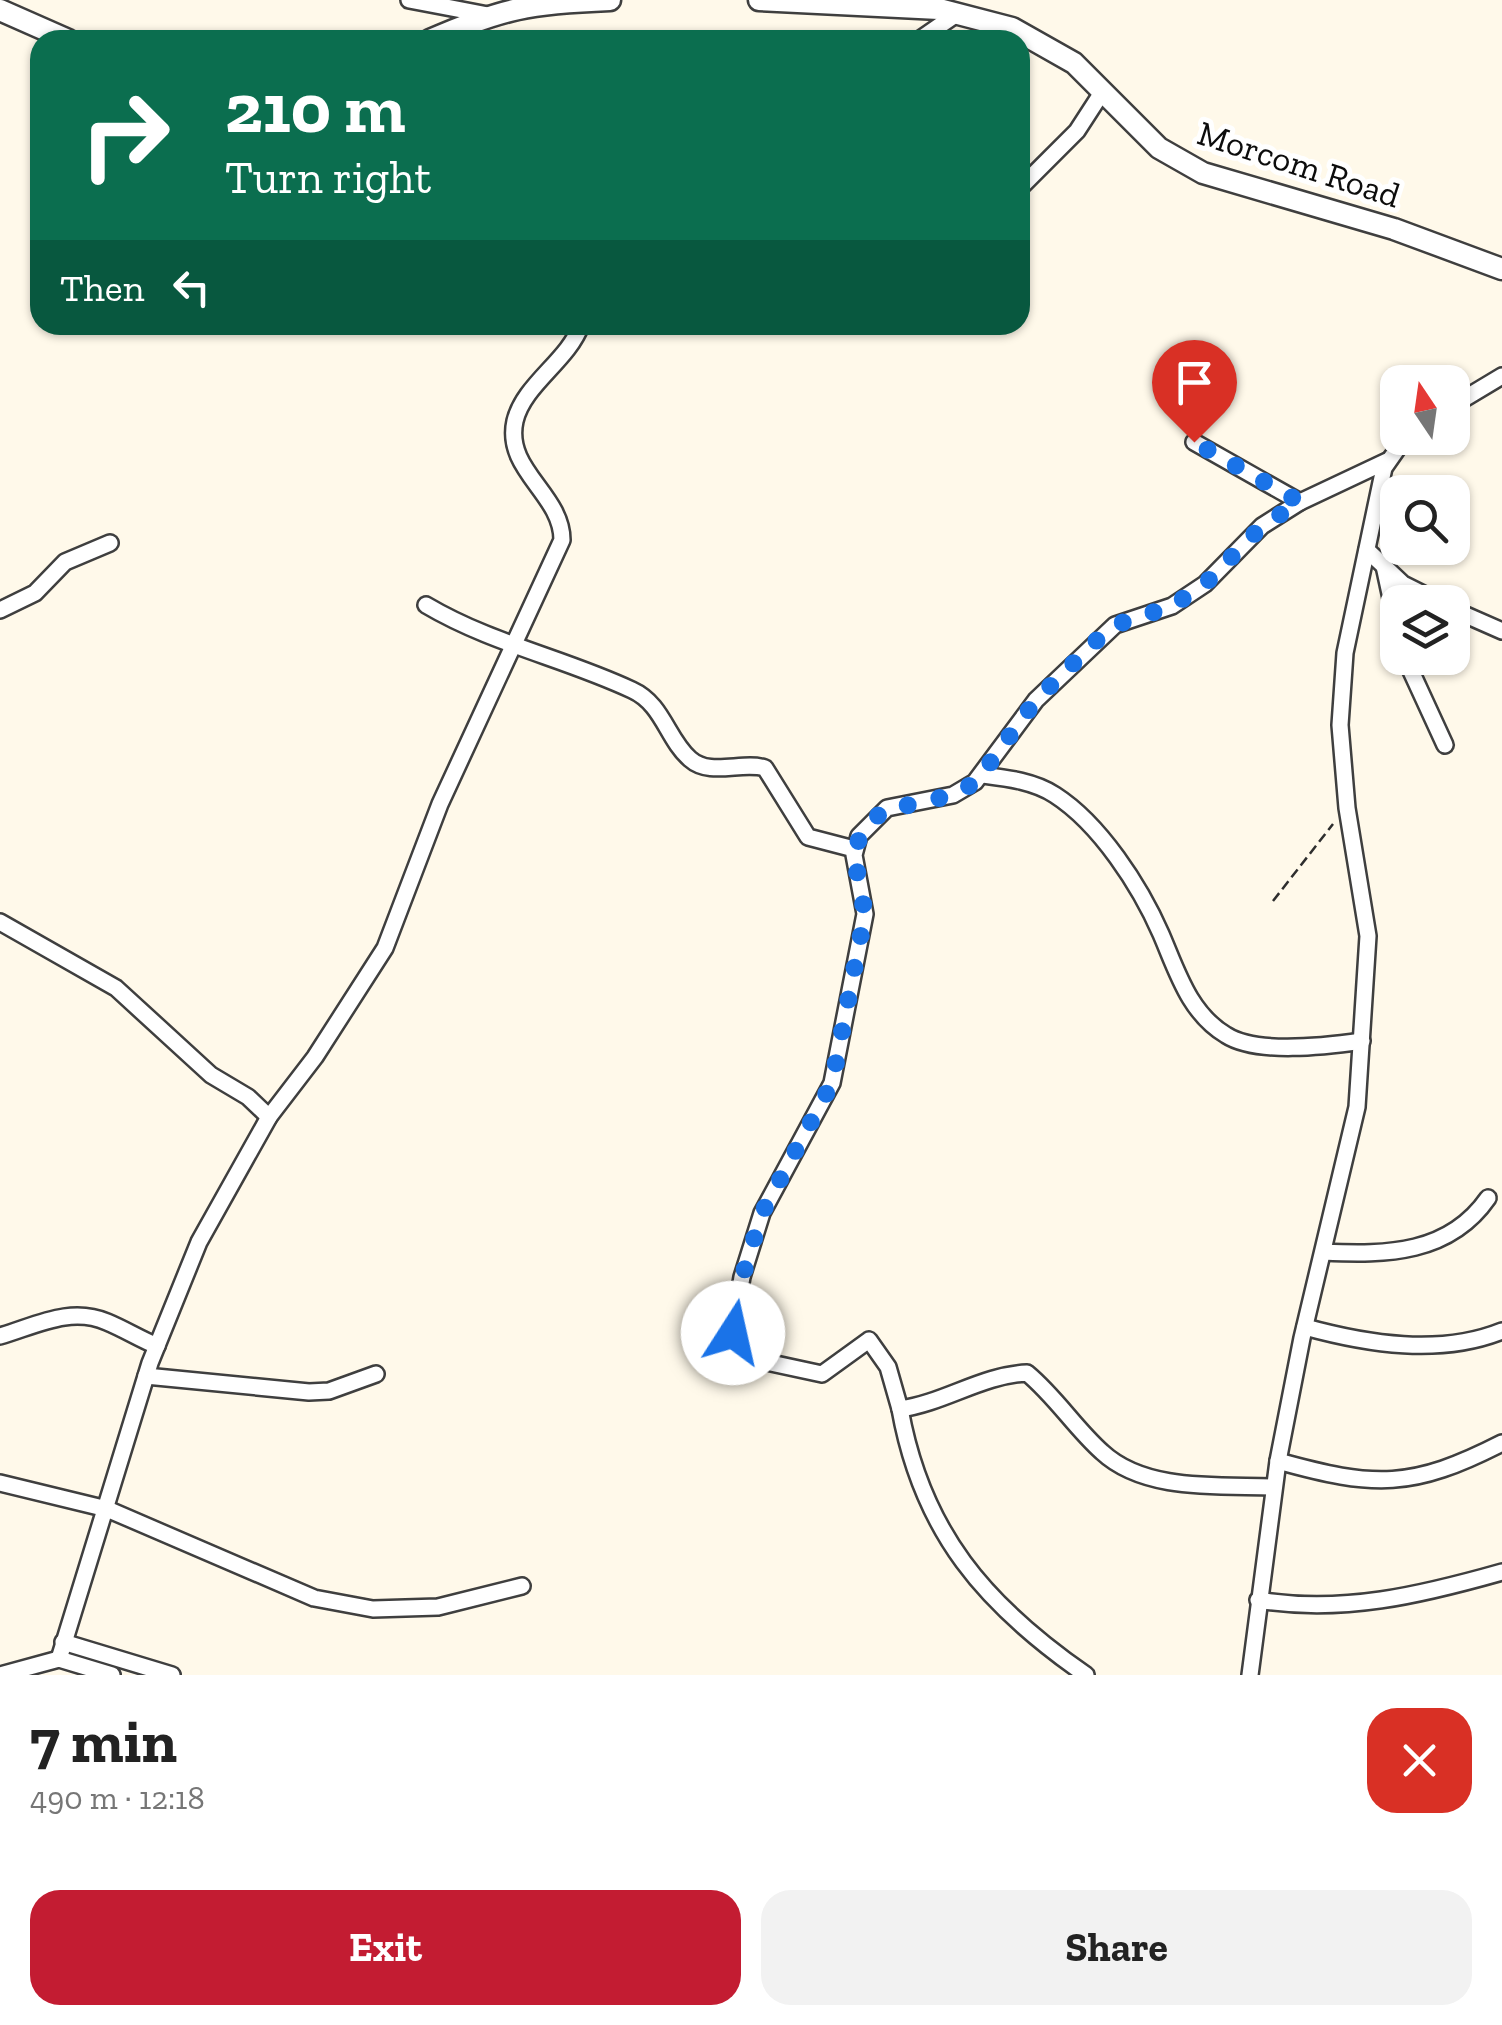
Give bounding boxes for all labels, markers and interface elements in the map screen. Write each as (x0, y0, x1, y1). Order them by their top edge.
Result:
text: 210 m (225, 66, 406, 150)
icon: right (60, 70, 190, 200)
street label: Morcom Road (1193, 112, 1405, 216)
text: Turn right (225, 151, 431, 205)
icon: left (164, 260, 219, 315)
text: Then (60, 265, 144, 311)
pin (1152, 340, 1237, 443)
icon: arrive (1167, 355, 1222, 410)
north arrow (1380, 365, 1470, 455)
map controls (1380, 365, 1470, 675)
button: search (1380, 475, 1470, 565)
button: layers (1380, 585, 1470, 675)
position arrow (681, 1281, 785, 1385)
text: 7 min (30, 1705, 177, 1777)
button: close (1367, 1708, 1472, 1813)
text: 490 m · 12:18 (30, 1779, 205, 1817)
button: Exit (30, 1890, 741, 2005)
button: Share (761, 1890, 1472, 2005)

